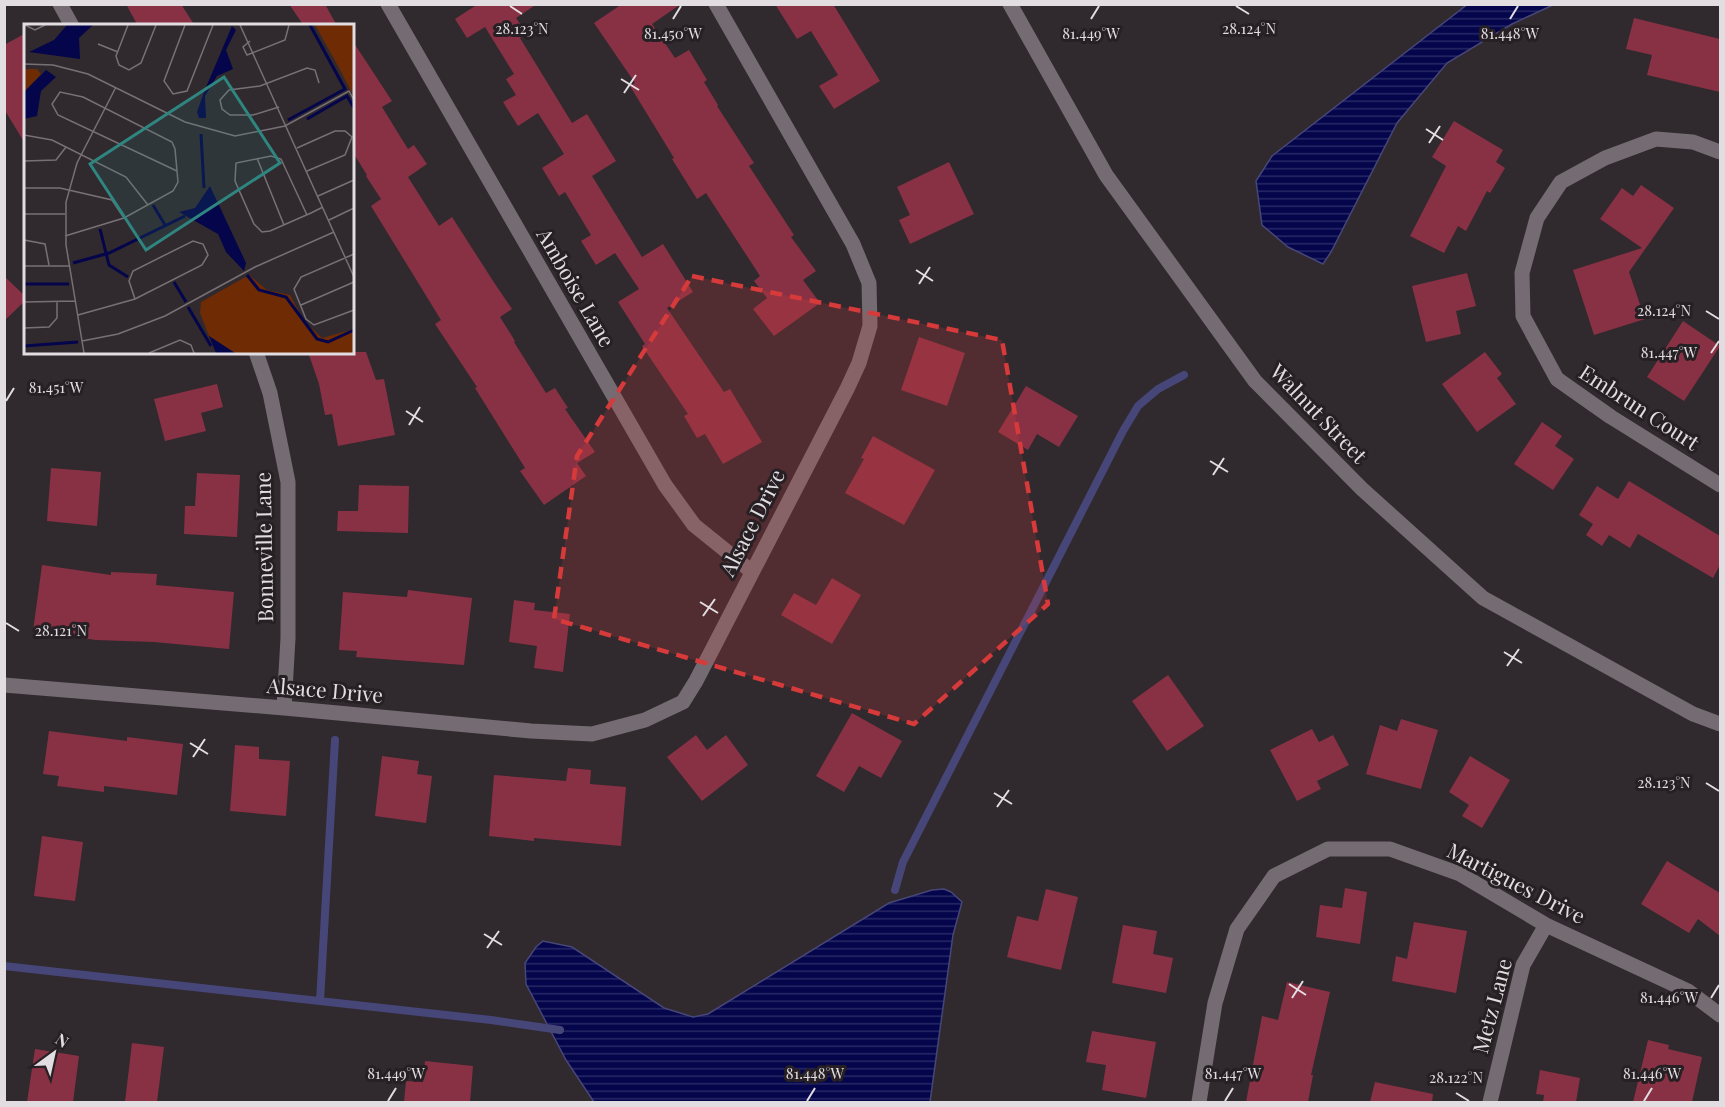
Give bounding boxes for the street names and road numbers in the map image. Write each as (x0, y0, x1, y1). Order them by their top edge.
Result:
street label: Amboise Lane (531, 222, 622, 351)
street label: Walnut Street (1264, 356, 1374, 469)
street label: Embrun Court (1575, 357, 1706, 456)
street label: Alsace Drive (712, 464, 790, 581)
street label: Bonneville Lane (248, 472, 278, 622)
street label: Alsace Drive (265, 670, 384, 708)
street label: Martigues Drive (1443, 835, 1591, 929)
street label: Metz Lane (1465, 955, 1517, 1056)

